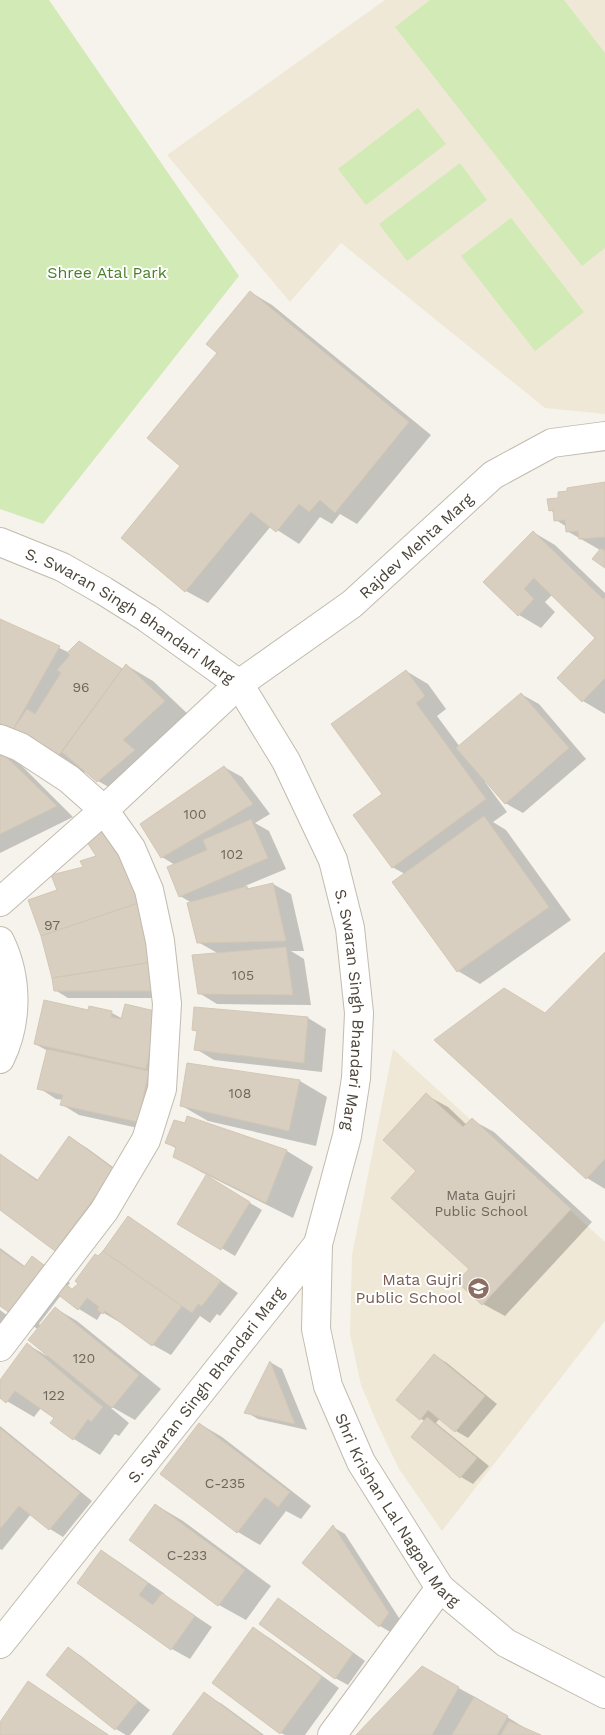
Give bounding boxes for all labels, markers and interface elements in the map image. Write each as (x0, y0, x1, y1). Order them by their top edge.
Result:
park label: Shree Atal Park (47, 263, 167, 282)
street label: Rajdev Mehta Marg (355, 489, 477, 602)
street label: S. Swaran Singh Bhandari Marg (23, 544, 239, 688)
house number: 96 (72, 679, 90, 695)
house number: 100 (184, 806, 206, 822)
house number: 102 (221, 846, 243, 862)
street label: S. Swaran Singh Bhandari Marg (331, 887, 369, 1132)
house number: 97 (44, 917, 60, 933)
house number: 105 (232, 967, 254, 983)
house number: 108 (229, 1085, 251, 1101)
house number: Mata Gujri Public School (434, 1187, 528, 1219)
place label: Mata Gujri Public School (356, 1270, 462, 1307)
school or university icon: Mata Gujri Public School (466, 1276, 490, 1300)
street label: S. Swaran Singh Bhandari Marg (124, 1283, 289, 1487)
house number: 120 (73, 1350, 95, 1366)
house number: 122 (43, 1387, 65, 1403)
street label: Shri Krishan Lal Nagpal Marg (331, 1410, 464, 1611)
house number: C-235 (205, 1475, 245, 1491)
house number: C-233 (167, 1547, 207, 1563)

